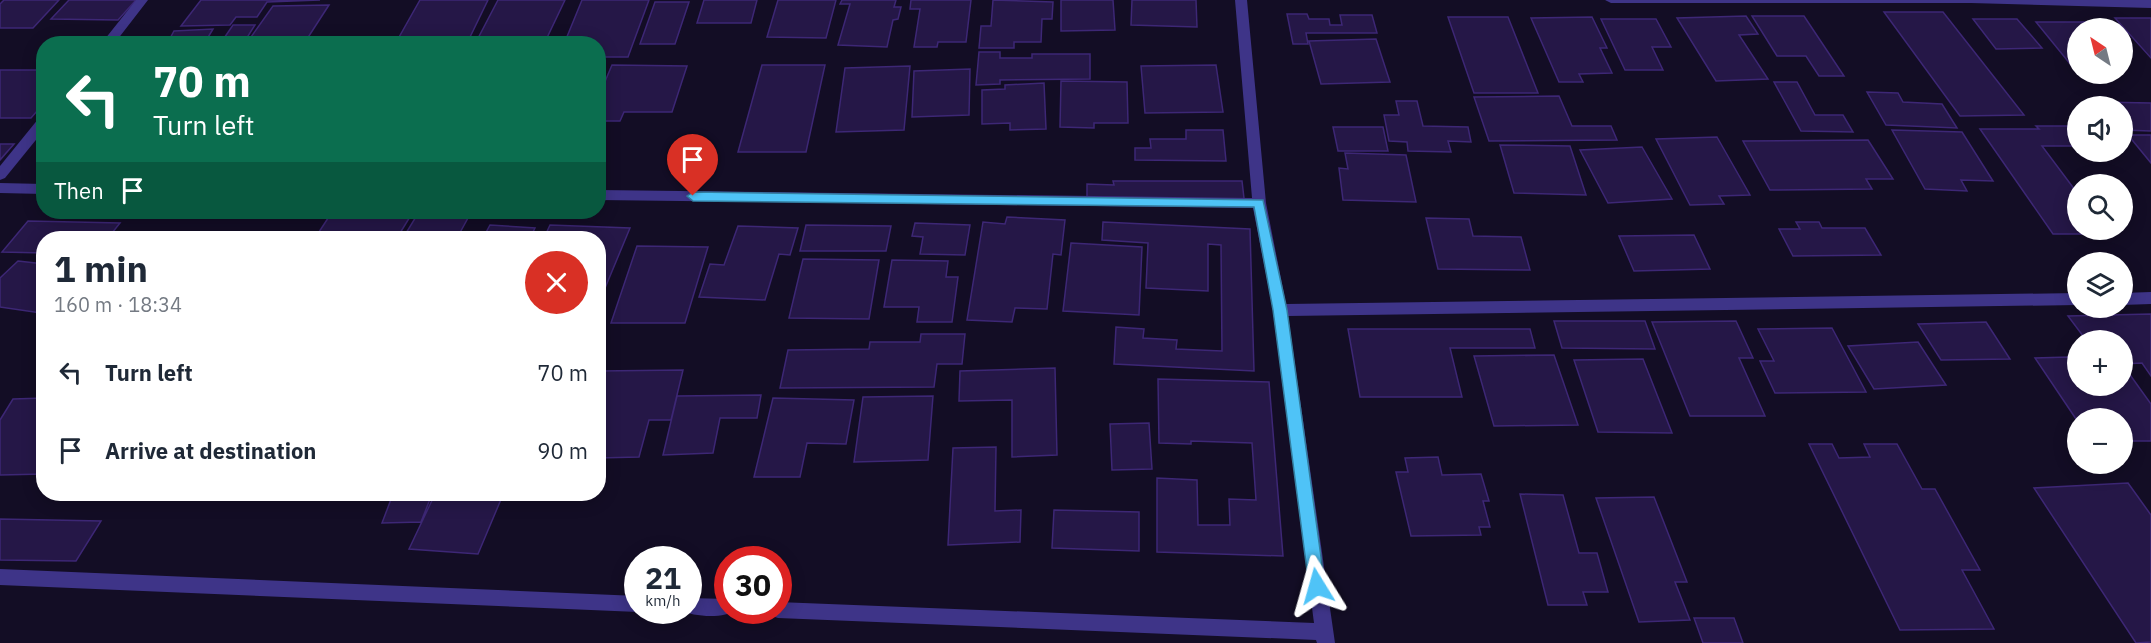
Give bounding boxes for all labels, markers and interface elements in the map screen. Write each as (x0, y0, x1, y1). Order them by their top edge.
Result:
north arrow (2067, 18, 2133, 84)
map controls (2067, 18, 2133, 474)
text: 70 m (153, 54, 251, 109)
icon: left (54, 60, 132, 138)
button: sound (2067, 96, 2133, 162)
text: Turn left (153, 107, 254, 142)
pin (667, 134, 718, 196)
icon: arrive (676, 143, 709, 176)
icon: arrive (116, 174, 149, 207)
button: search (2067, 174, 2133, 240)
text: Then (54, 176, 104, 205)
text: 1 min (54, 245, 148, 292)
button: close (525, 251, 588, 314)
button: layers (2067, 252, 2133, 318)
text: 160 m · 18:34 (54, 291, 182, 318)
button: + (2067, 330, 2133, 396)
icon: left (54, 356, 87, 389)
text: Turn left (105, 358, 193, 387)
text: 70 m (537, 358, 588, 387)
button: − (2067, 408, 2133, 474)
icon: arrive (54, 434, 87, 467)
text: Arrive at destination (105, 436, 316, 465)
text: 90 m (537, 436, 588, 465)
speed limit sign: 30 (714, 546, 792, 624)
position arrow (1285, 554, 1349, 618)
text: 21 (645, 558, 681, 597)
text: km/h (645, 591, 681, 610)

